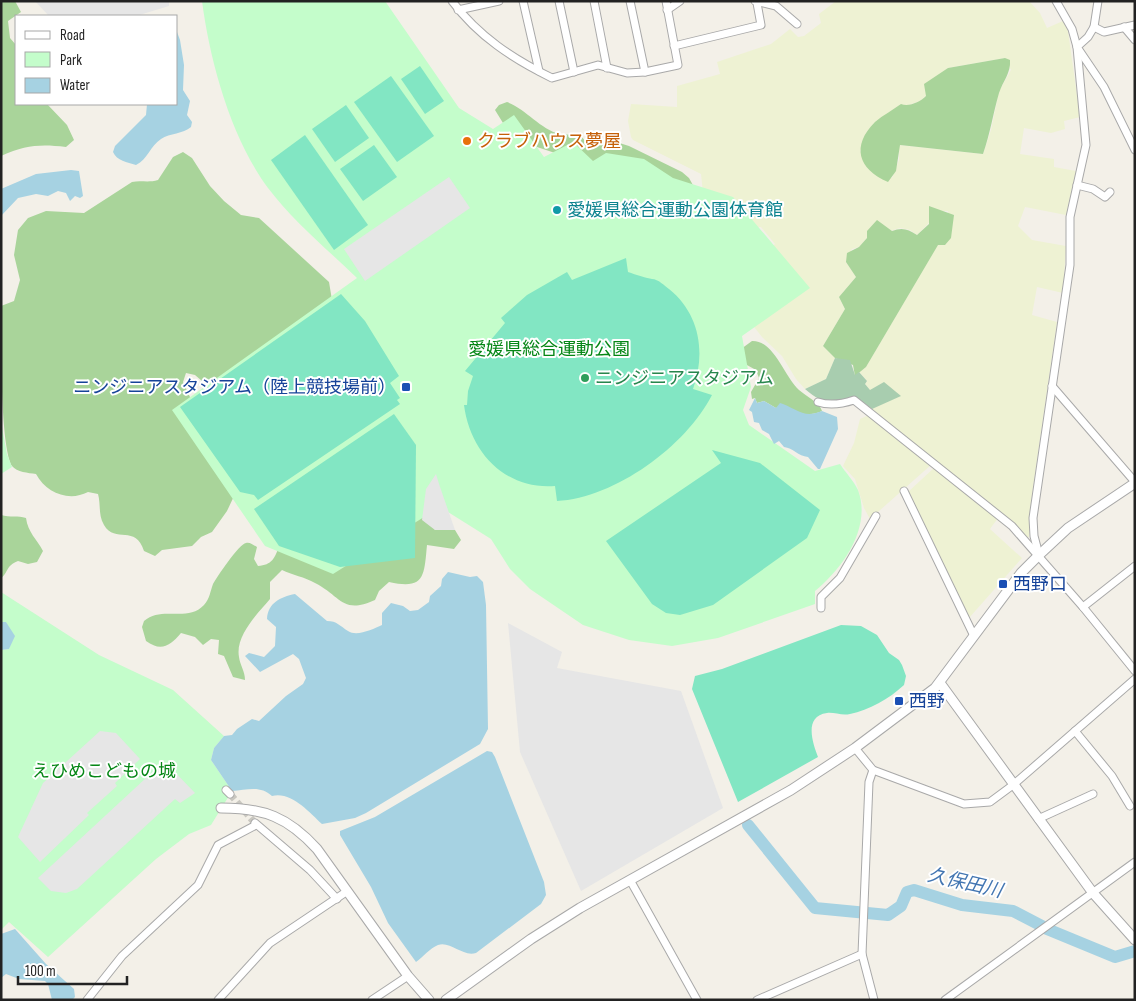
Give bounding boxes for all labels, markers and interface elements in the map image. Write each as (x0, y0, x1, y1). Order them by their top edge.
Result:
legend (15, 15, 178, 105)
text: Road (60, 26, 85, 45)
text: Park (60, 51, 82, 70)
text: Water (60, 76, 91, 95)
place label: クラブハウス夢屋 (477, 131, 621, 152)
marker: クラブハウス夢屋 (461, 135, 473, 147)
place label: 愛媛県総合運動公園体育館 (567, 200, 783, 221)
marker: 愛媛県総合運動公園体育館 (551, 204, 563, 216)
park label: 愛媛県総合運動公園 (468, 339, 630, 360)
place label: ニンジニアスタジアム (595, 368, 774, 389)
marker: ニンジニアスタジアム (579, 372, 591, 384)
place label: ニンジニアスタジアム（陸上競技場前） (73, 377, 396, 398)
marker: ニンジニアスタジアム（陸上競技場前） (400, 381, 412, 393)
place label: 西野口 (1013, 574, 1067, 595)
marker: 西野口 (997, 578, 1009, 590)
place label: 西野 (909, 691, 945, 712)
marker: 西野 (893, 695, 905, 707)
park label: えひめこどもの城 (32, 761, 176, 782)
water label: 久保田川 (925, 864, 1006, 904)
scale bar (18, 954, 126, 986)
text: 100 m (25, 962, 56, 981)

